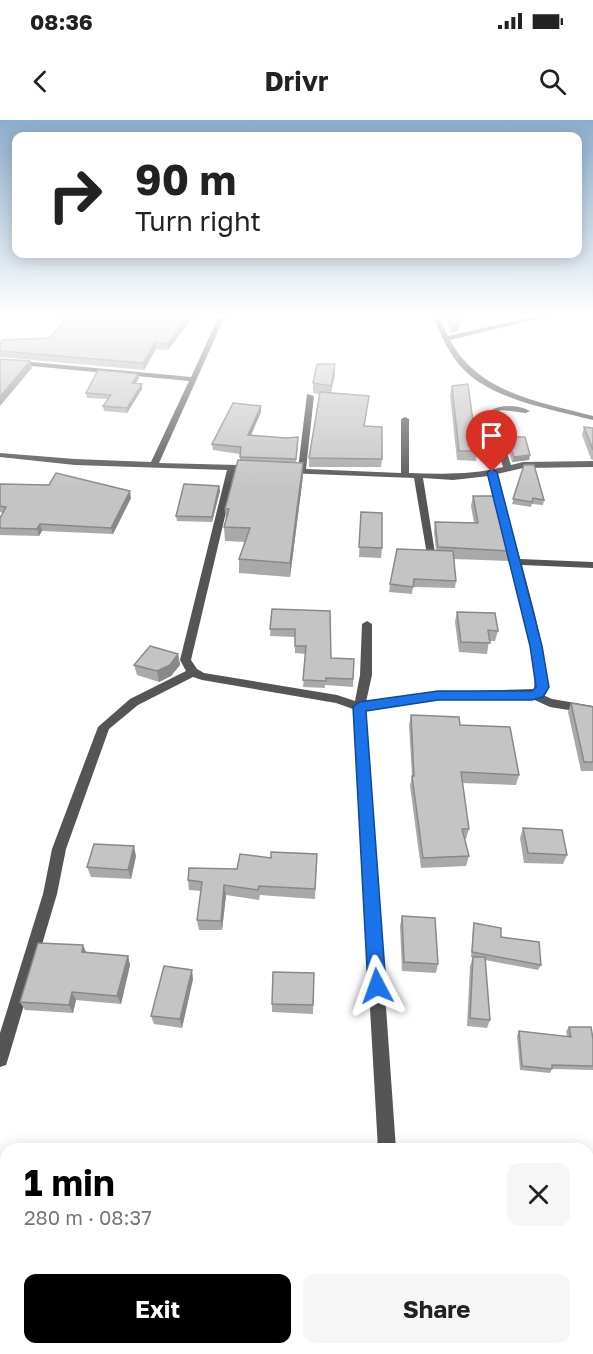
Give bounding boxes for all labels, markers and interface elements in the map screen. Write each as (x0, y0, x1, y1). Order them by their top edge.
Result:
text: 08:36 (30, 8, 93, 35)
icon: back (24, 65, 57, 98)
text: Drivr (265, 65, 328, 97)
icon: search (536, 65, 569, 98)
text: 90 m (135, 154, 236, 204)
icon: right (36, 156, 114, 234)
text: Turn right (135, 205, 261, 237)
pin (466, 410, 517, 472)
icon: arrive (475, 419, 508, 452)
position arrow (345, 954, 409, 1018)
text: 1 min (24, 1161, 115, 1204)
button: close (507, 1163, 570, 1226)
text: 280 m · 08:37 (24, 1205, 152, 1229)
button: Exit (24, 1274, 291, 1343)
button: Share (303, 1274, 570, 1343)

